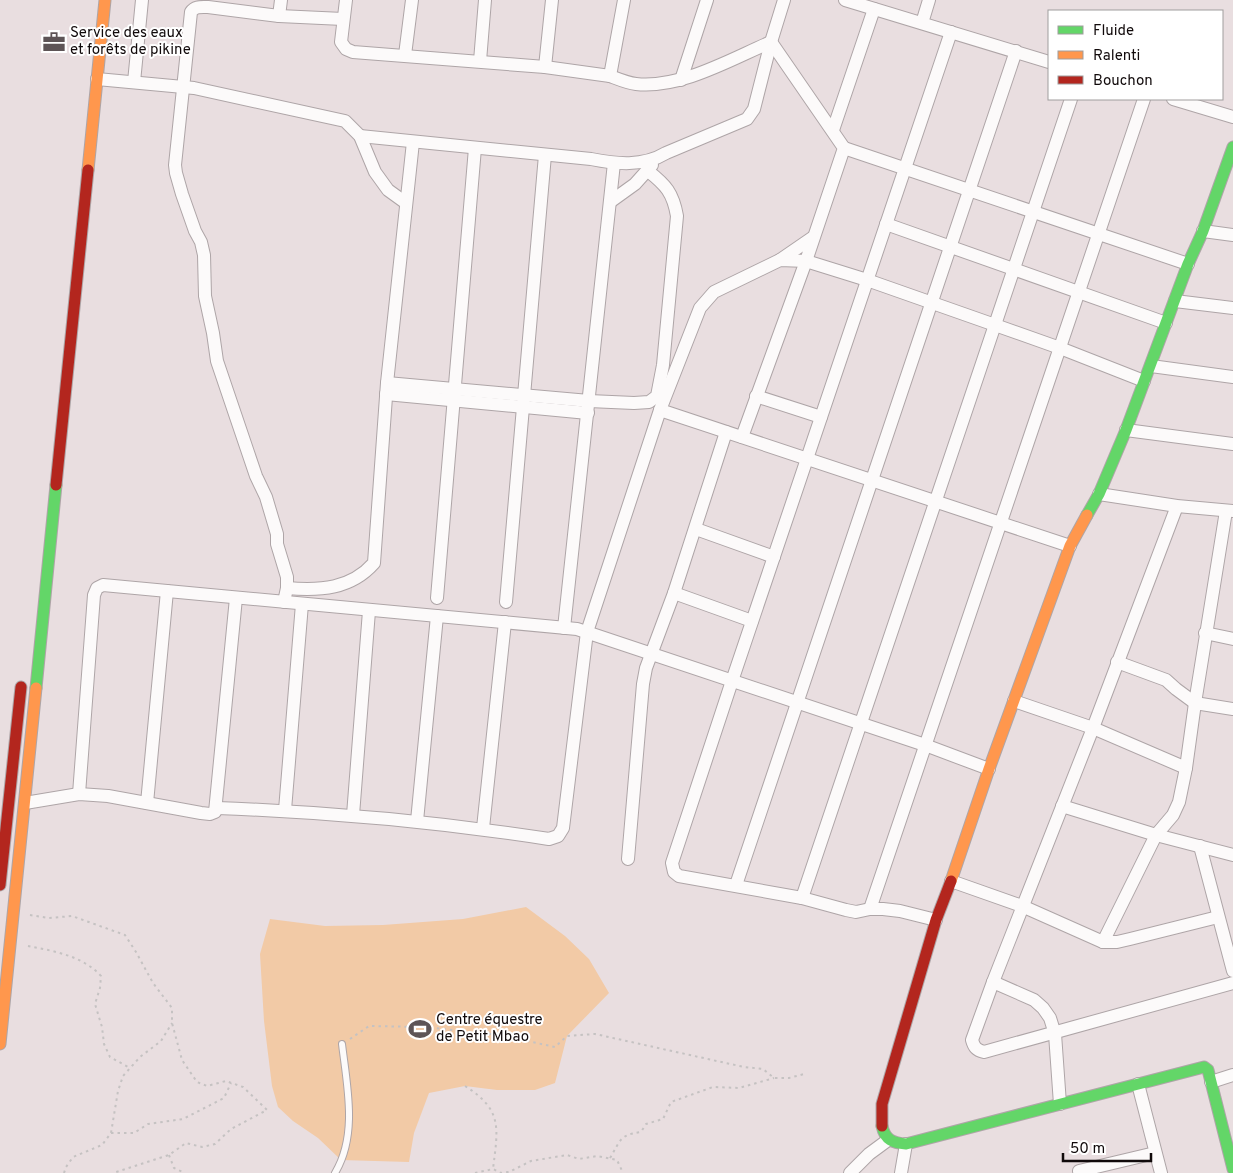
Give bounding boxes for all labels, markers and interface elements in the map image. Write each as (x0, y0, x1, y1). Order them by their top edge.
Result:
legend (1048, 10, 1223, 100)
text: Fluide (1093, 22, 1134, 41)
place label: Service des eaux et forêts de pikine (70, 24, 191, 60)
office icon: Service des eaux et forêts de pikine (41, 29, 67, 55)
text: Ralenti (1093, 47, 1140, 66)
text: Bouchon (1093, 72, 1153, 91)
place label: Centre équestre de Petit Mbao (436, 1011, 543, 1047)
sports icon: Centre équestre de Petit Mbao (407, 1016, 433, 1042)
scale bar (1063, 1130, 1150, 1162)
text: 50 m (1070, 1140, 1105, 1159)

